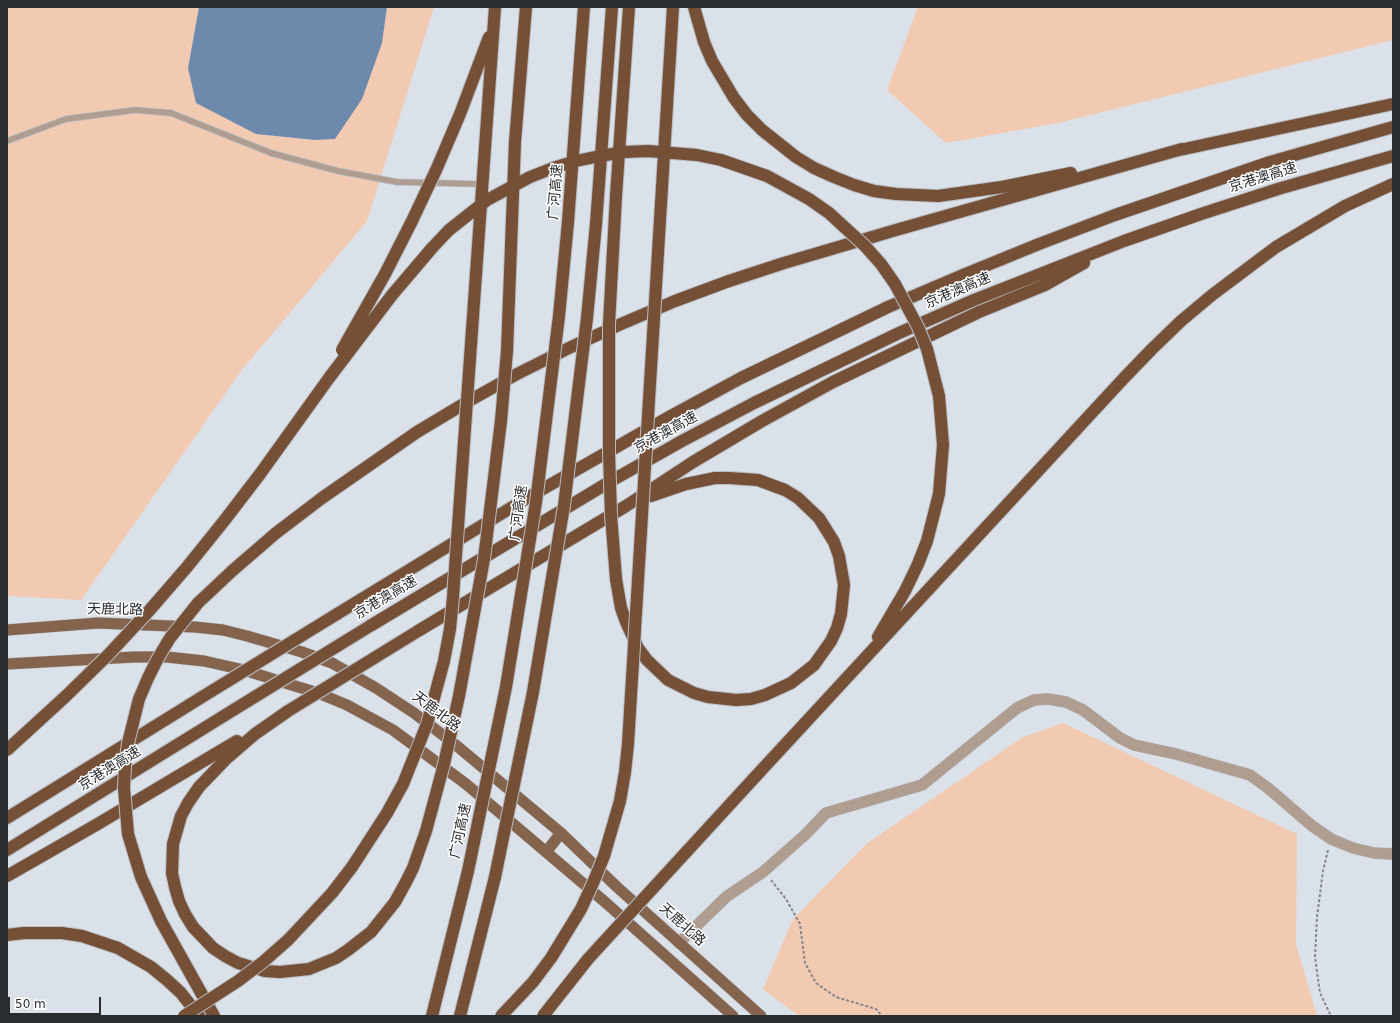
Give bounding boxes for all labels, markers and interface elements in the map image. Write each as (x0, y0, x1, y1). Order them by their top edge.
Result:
street label: 京港澳高速 (1227, 160, 1299, 196)
street label: 广河高速 (545, 163, 567, 221)
street label: 京港澳高速 (923, 270, 993, 312)
street label: 京港澳高速 (631, 409, 701, 457)
street label: 广河高速 (507, 484, 531, 542)
street label: 京港澳高速 (352, 573, 420, 623)
street label: 天鹿北路 (87, 601, 143, 619)
street label: 天鹿北路 (409, 688, 463, 736)
street label: 京港澳高速 (76, 743, 144, 795)
street label: 广河高速 (447, 802, 475, 860)
street label: 天鹿北路 (656, 900, 708, 950)
scale bar (10, 989, 103, 1015)
text: 50 m (15, 997, 46, 1011)

